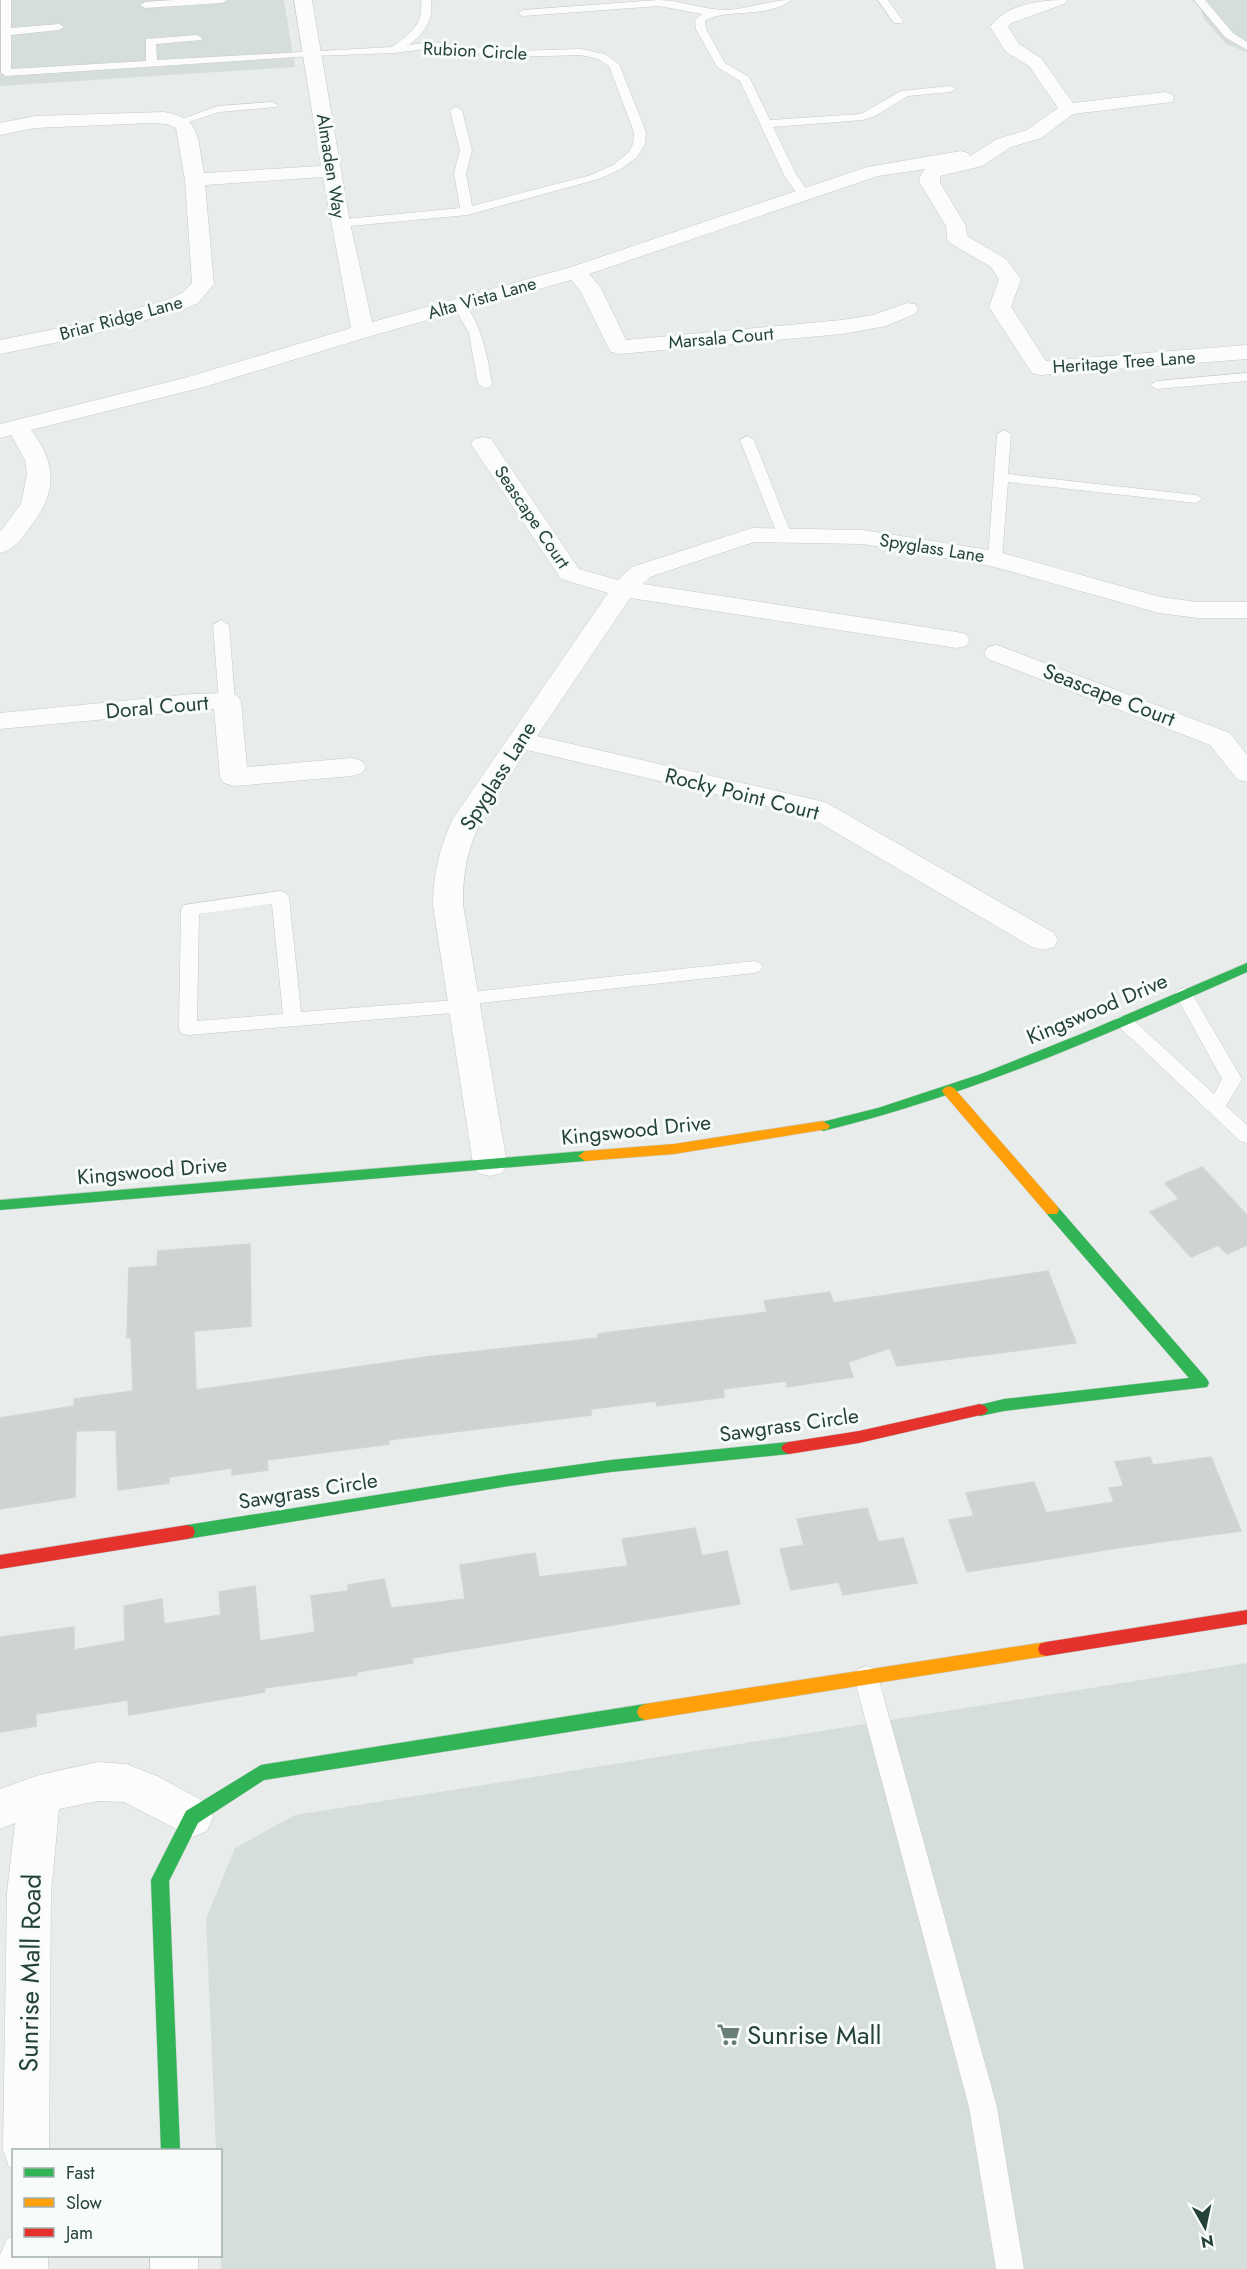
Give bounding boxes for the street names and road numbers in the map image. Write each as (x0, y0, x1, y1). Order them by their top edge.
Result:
street label: Rubion Circle (422, 35, 528, 67)
street label: Almaden Way (310, 112, 352, 220)
street label: Alta Vista Lane (425, 270, 539, 326)
street label: Briar Ridge Lane (57, 289, 185, 347)
street label: Marsala Court (667, 320, 775, 356)
street label: Heritage Tree Lane (1052, 344, 1196, 380)
street label: Seascape Court (488, 460, 577, 574)
street label: Spyglass Lane (878, 527, 986, 569)
street label: Seascape Court (1039, 656, 1179, 734)
street label: Doral Court (104, 688, 210, 726)
street label: Spyglass Lane (453, 715, 544, 836)
street label: Rocky Point Court (662, 760, 822, 828)
street label: Kingswood Drive (1022, 966, 1172, 1052)
street label: Kingswood Drive (560, 1107, 713, 1153)
street label: Kingswood Drive (76, 1149, 228, 1193)
street label: Sawgrass Circle (717, 1400, 861, 1450)
street label: Sawgrass Circle (236, 1465, 380, 1517)
street label: Sunrise Mall Road (9, 1874, 51, 2072)

